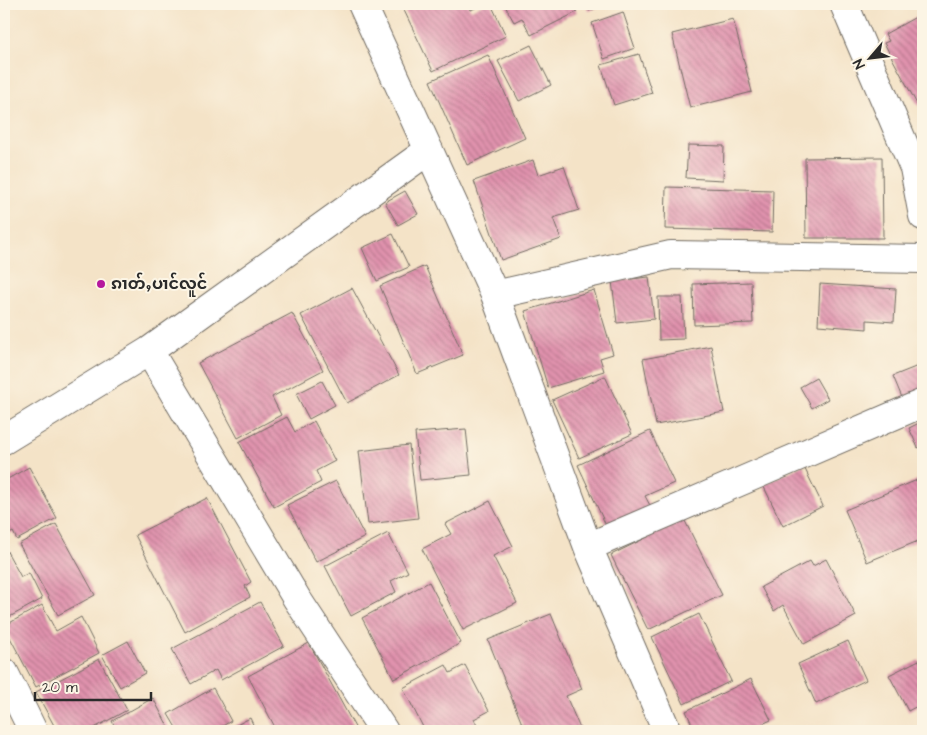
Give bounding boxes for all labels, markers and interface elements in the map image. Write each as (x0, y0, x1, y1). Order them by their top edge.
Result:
north arrow (844, 32, 894, 82)
text: N (848, 55, 870, 72)
place label: ၵၢတ်ႇပၢင်လူင် (111, 272, 207, 297)
marker: ၵၢတ်ႇပၢင်လူင် (95, 278, 107, 290)
scale bar (35, 670, 151, 702)
text: 20 m (42, 677, 78, 698)

